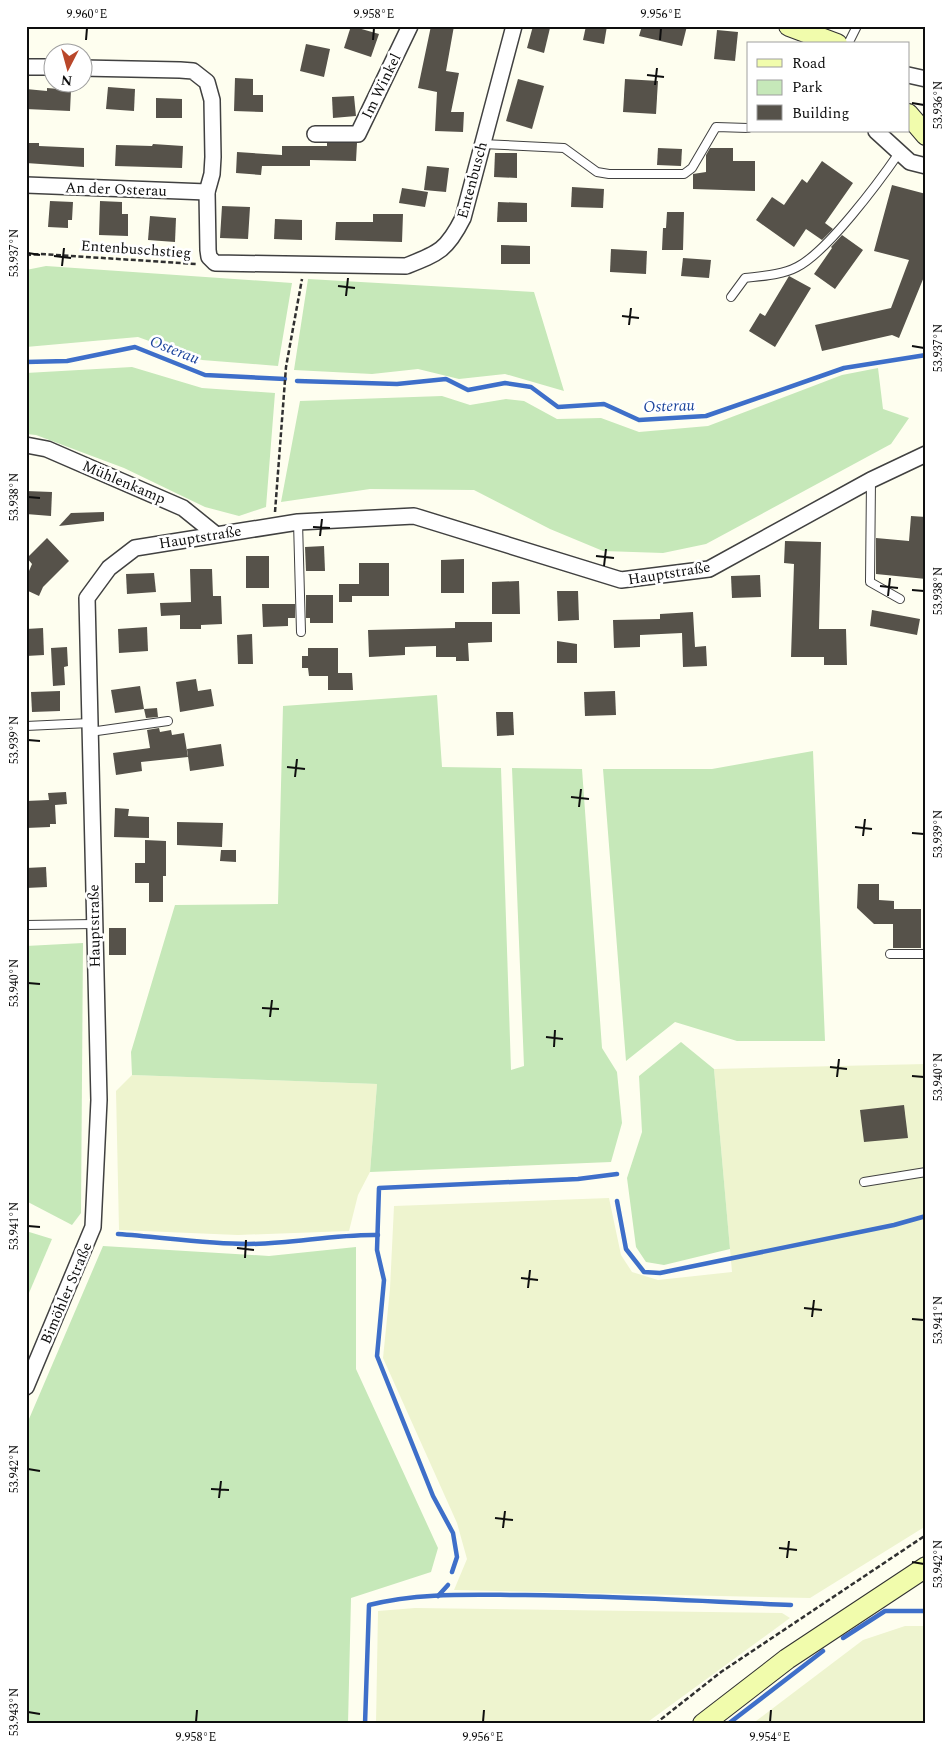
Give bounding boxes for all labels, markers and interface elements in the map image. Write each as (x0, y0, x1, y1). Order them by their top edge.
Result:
text: 9.960°E (67, 5, 107, 24)
text: 9.958°E (354, 5, 394, 24)
text: 9.956°E (641, 5, 681, 24)
north arrow (42, 42, 92, 92)
legend (747, 42, 910, 132)
street label: Im Winkel (356, 50, 407, 123)
text: Road (792, 52, 826, 75)
text: N (60, 69, 73, 91)
text: Park (792, 76, 823, 99)
text: 53.936°N (929, 81, 948, 129)
text: Building (792, 102, 849, 125)
street label: Entenbusch (451, 139, 494, 221)
street label: An der Osterau (65, 176, 167, 203)
text: 53.937°N (5, 229, 24, 277)
street label: Entenbuschstieg (80, 234, 192, 265)
text: 53.937°N (929, 324, 948, 372)
water label: Osterau (146, 329, 204, 371)
water label: Osterau (643, 393, 696, 419)
street label: Mühlenkamp (78, 455, 169, 510)
text: 53.938°N (5, 473, 24, 521)
street label: Hauptstraße (157, 520, 243, 555)
street label: Hauptstraße (626, 556, 712, 591)
text: 53.938°N (929, 567, 948, 615)
text: 53.939°N (5, 716, 24, 764)
text: 53.939°N (929, 810, 948, 858)
street label: Hauptstraße (82, 884, 107, 968)
text: 53.940°N (5, 959, 24, 1007)
text: 53.940°N (929, 1053, 948, 1101)
text: 53.941°N (5, 1202, 24, 1250)
street label: Bimöhler Straße (35, 1239, 98, 1348)
text: 53.941°N (929, 1296, 948, 1344)
text: 53.942°N (5, 1445, 24, 1493)
text: 53.942°N (929, 1540, 948, 1588)
text: 53.943°N (5, 1688, 24, 1736)
text: 9.958°E (176, 1728, 216, 1747)
text: 9.956°E (463, 1728, 503, 1747)
text: 9.954°E (750, 1728, 790, 1747)

